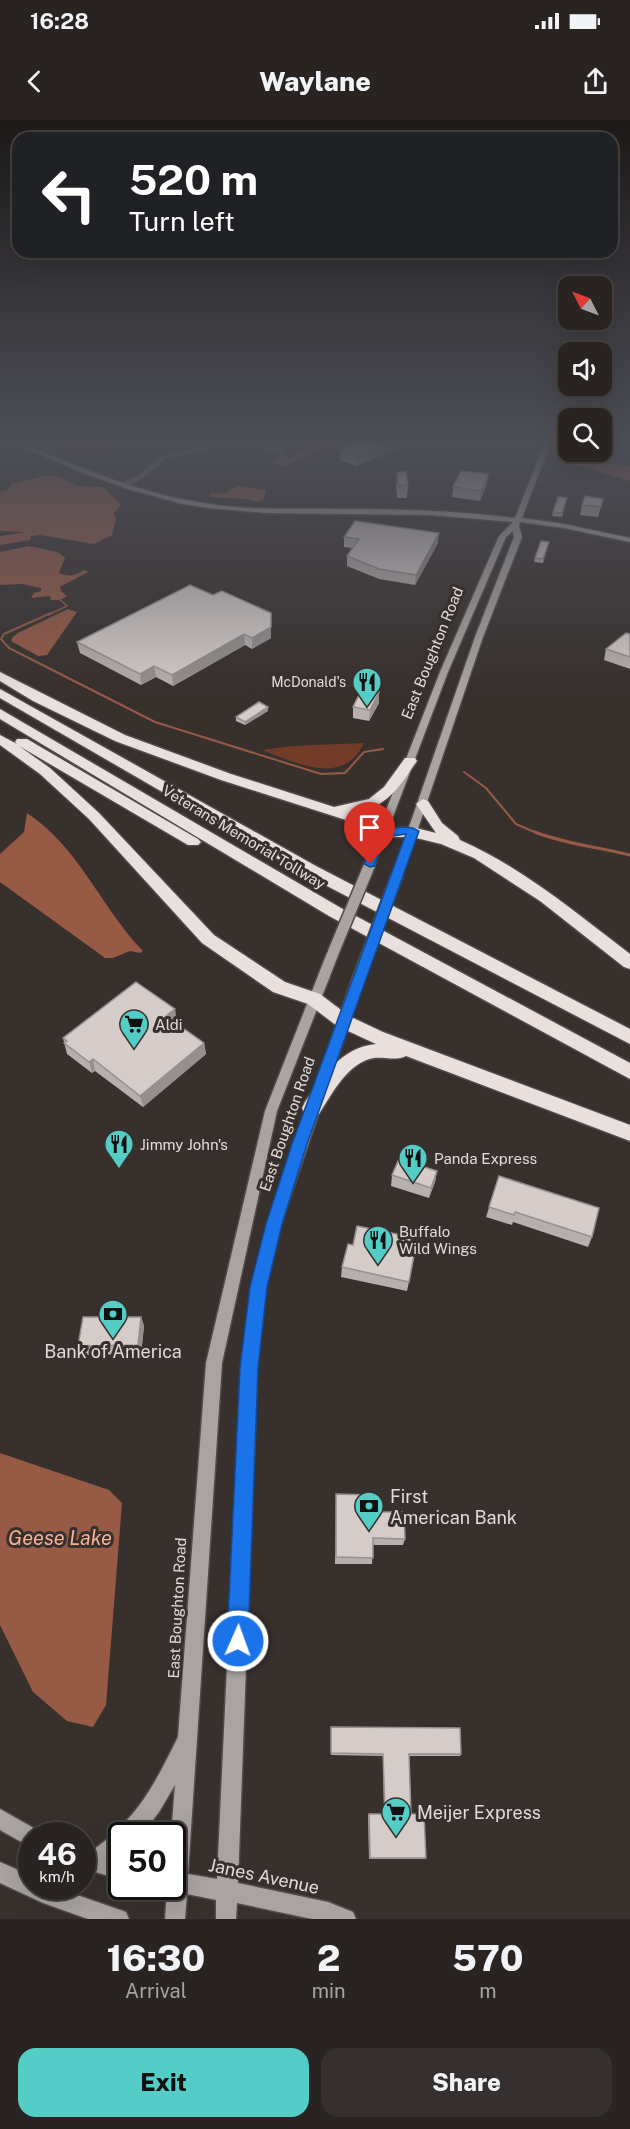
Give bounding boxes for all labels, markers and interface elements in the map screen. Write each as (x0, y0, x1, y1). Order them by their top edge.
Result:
text: 16:28 (30, 8, 89, 34)
icon: back (18, 65, 51, 98)
text: Waylane (259, 65, 371, 97)
icon: share (579, 65, 612, 98)
text: 520 m (129, 155, 258, 204)
icon: left (30, 156, 108, 234)
text: Turn left (129, 205, 235, 237)
north arrow (558, 276, 612, 330)
map controls (558, 276, 612, 462)
button: sound (558, 342, 612, 396)
button: search (558, 408, 612, 462)
street label: East Boughton Road (398, 584, 466, 722)
restaurant icon: McDonald's (351, 666, 383, 708)
place label: McDonald's (271, 674, 346, 690)
street label: Veterans Memorial Tollway (159, 782, 329, 892)
pin (344, 802, 395, 864)
icon: arrive (353, 811, 386, 844)
supermarket icon: Aldi (118, 1008, 150, 1050)
place label: Aldi (155, 1016, 183, 1033)
street label: East Boughton Road (256, 1054, 318, 1194)
restaurant icon: Jimmy John's (103, 1128, 135, 1170)
place label: Jimmy John's (140, 1136, 228, 1153)
restaurant icon: Panda Express (397, 1142, 429, 1184)
place label: Panda Express (434, 1150, 537, 1167)
place label: Buffalo Wild Wings (399, 1223, 477, 1257)
restaurant icon: Buffalo Wild Wings (362, 1224, 394, 1266)
bank icon: Bank of America (97, 1298, 129, 1340)
place label: Bank of America (44, 1341, 182, 1362)
place label: First American Bank (390, 1486, 517, 1528)
bank icon: First American Bank (353, 1490, 385, 1532)
water label: Geese Lake (8, 1526, 112, 1550)
street label: East Boughton Road (165, 1537, 189, 1679)
position arrow (206, 1609, 270, 1673)
supermarket icon: Meijer Express (380, 1796, 412, 1838)
place label: Meijer Express (417, 1802, 541, 1823)
speed limit sign: 50 (108, 1822, 186, 1900)
text: 46 (37, 1836, 77, 1872)
street label: Janes Avenue (207, 1854, 321, 1898)
text: km/h (39, 1868, 75, 1885)
text: 16:30 (106, 1937, 205, 1979)
text: 2 (317, 1937, 340, 1979)
text: 570 (452, 1937, 524, 1979)
text: Arrival (125, 1979, 187, 2003)
text: min (312, 1979, 346, 2003)
text: m (479, 1979, 496, 2003)
button: Exit (18, 2048, 309, 2117)
button: Share (321, 2048, 612, 2117)

